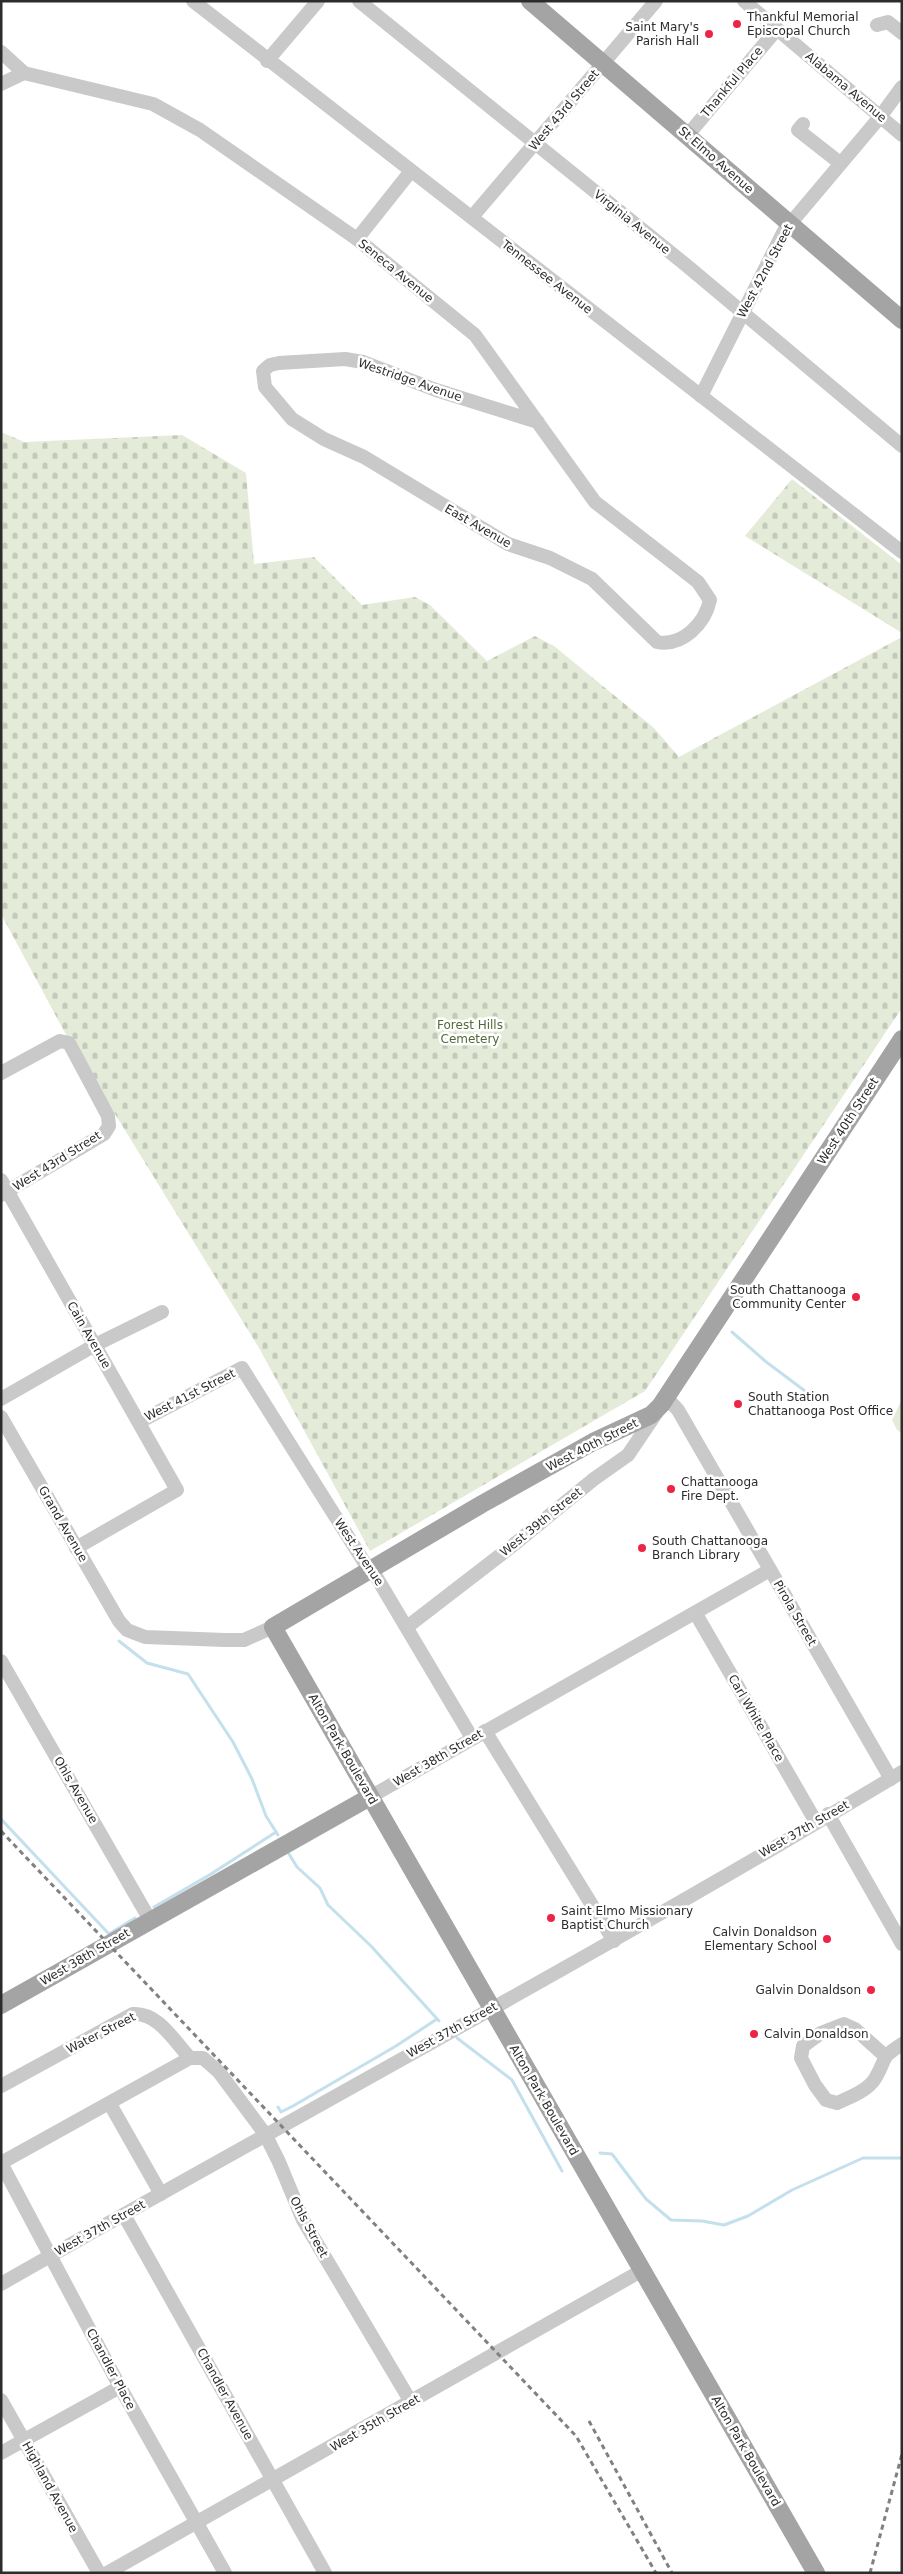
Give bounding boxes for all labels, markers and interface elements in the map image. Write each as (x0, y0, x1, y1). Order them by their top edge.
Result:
place label: Thankful Memorial Episcopal Church (746, 10, 859, 38)
marker: Thankful Memorial Episcopal Church (731, 18, 743, 30)
place label: Saint Mary's Parish Hall (625, 20, 699, 48)
marker: Saint Mary's Parish Hall (703, 28, 715, 40)
street label: Thankful Place (698, 44, 766, 121)
street label: Alabama Avenue (803, 49, 889, 125)
street label: West 43rd Street (526, 67, 602, 153)
street label: St Elmo Avenue (676, 124, 756, 196)
street label: Virginia Avenue (591, 187, 673, 257)
street label: West 42nd Street (734, 222, 796, 320)
street label: Seneca Avenue (356, 237, 436, 305)
street label: Tennessee Avenue (498, 237, 595, 317)
street label: Westridge Avenue (356, 356, 464, 404)
street label: East Avenue (442, 501, 514, 551)
park label: Forest Hills Cemetery (437, 1018, 503, 1046)
street label: West 40th Street (815, 1075, 882, 1167)
street label: West 43rd Street (10, 1128, 104, 1194)
place label: South Chattanooga Community Center (730, 1283, 846, 1311)
marker: South Chattanooga Community Center (850, 1291, 862, 1303)
street label: Cain Avenue (64, 1299, 114, 1371)
street label: West 41st Street (142, 1366, 238, 1424)
place label: South Station Chattanooga Post Office (748, 1390, 893, 1418)
marker: South Station Chattanooga Post Office (732, 1398, 744, 1410)
street label: West 40th Street (544, 1416, 641, 1474)
place label: Chattanooga Fire Dept. (681, 1475, 758, 1503)
marker: Chattanooga Fire Dept. (665, 1483, 677, 1495)
street label: Grand Avenue (36, 1484, 90, 1564)
street label: West 39th Street (497, 1485, 585, 1559)
street label: West Avenue (331, 1516, 387, 1588)
place label: South Chattanooga Branch Library (652, 1534, 768, 1562)
marker: South Chattanooga Branch Library (636, 1542, 648, 1554)
street label: Pirola Street (771, 1578, 820, 1648)
street label: Carl White Place (725, 1672, 787, 1764)
street label: Alton Park Boulevard (306, 1691, 380, 1807)
street label: West 38th Street (391, 1727, 486, 1789)
street label: Ohls Avenue (51, 1754, 101, 1826)
street label: West 37th Street (757, 1798, 852, 1860)
place label: Saint Elmo Missionary Baptist Church (561, 1904, 693, 1932)
marker: Saint Elmo Missionary Baptist Church (545, 1912, 557, 1924)
place label: Calvin Donaldson Elementary School (704, 1925, 817, 1953)
street label: West 38th Street (38, 1926, 133, 1988)
marker: Calvin Donaldson Elementary School (821, 1933, 833, 1945)
place label: Galvin Donaldson (755, 1983, 861, 1997)
marker: Galvin Donaldson (865, 1984, 877, 1996)
street label: West 37th Street (404, 1999, 500, 2061)
street label: Water Street (64, 2009, 138, 2056)
place label: Calvin Donaldson (764, 2027, 869, 2041)
marker: Calvin Donaldson (748, 2028, 760, 2040)
street label: Alton Park Boulevard (507, 2042, 581, 2158)
street label: Ohls Street (287, 2194, 331, 2260)
street label: West 37th Street (52, 2197, 148, 2259)
street label: Chandler Place (84, 2326, 138, 2412)
street label: Chandler Avenue (194, 2346, 256, 2442)
street label: West 35th Street (328, 2392, 423, 2454)
street label: Alton Park Boulevard (709, 2393, 783, 2509)
street label: Highland Avenue (19, 2439, 81, 2535)

